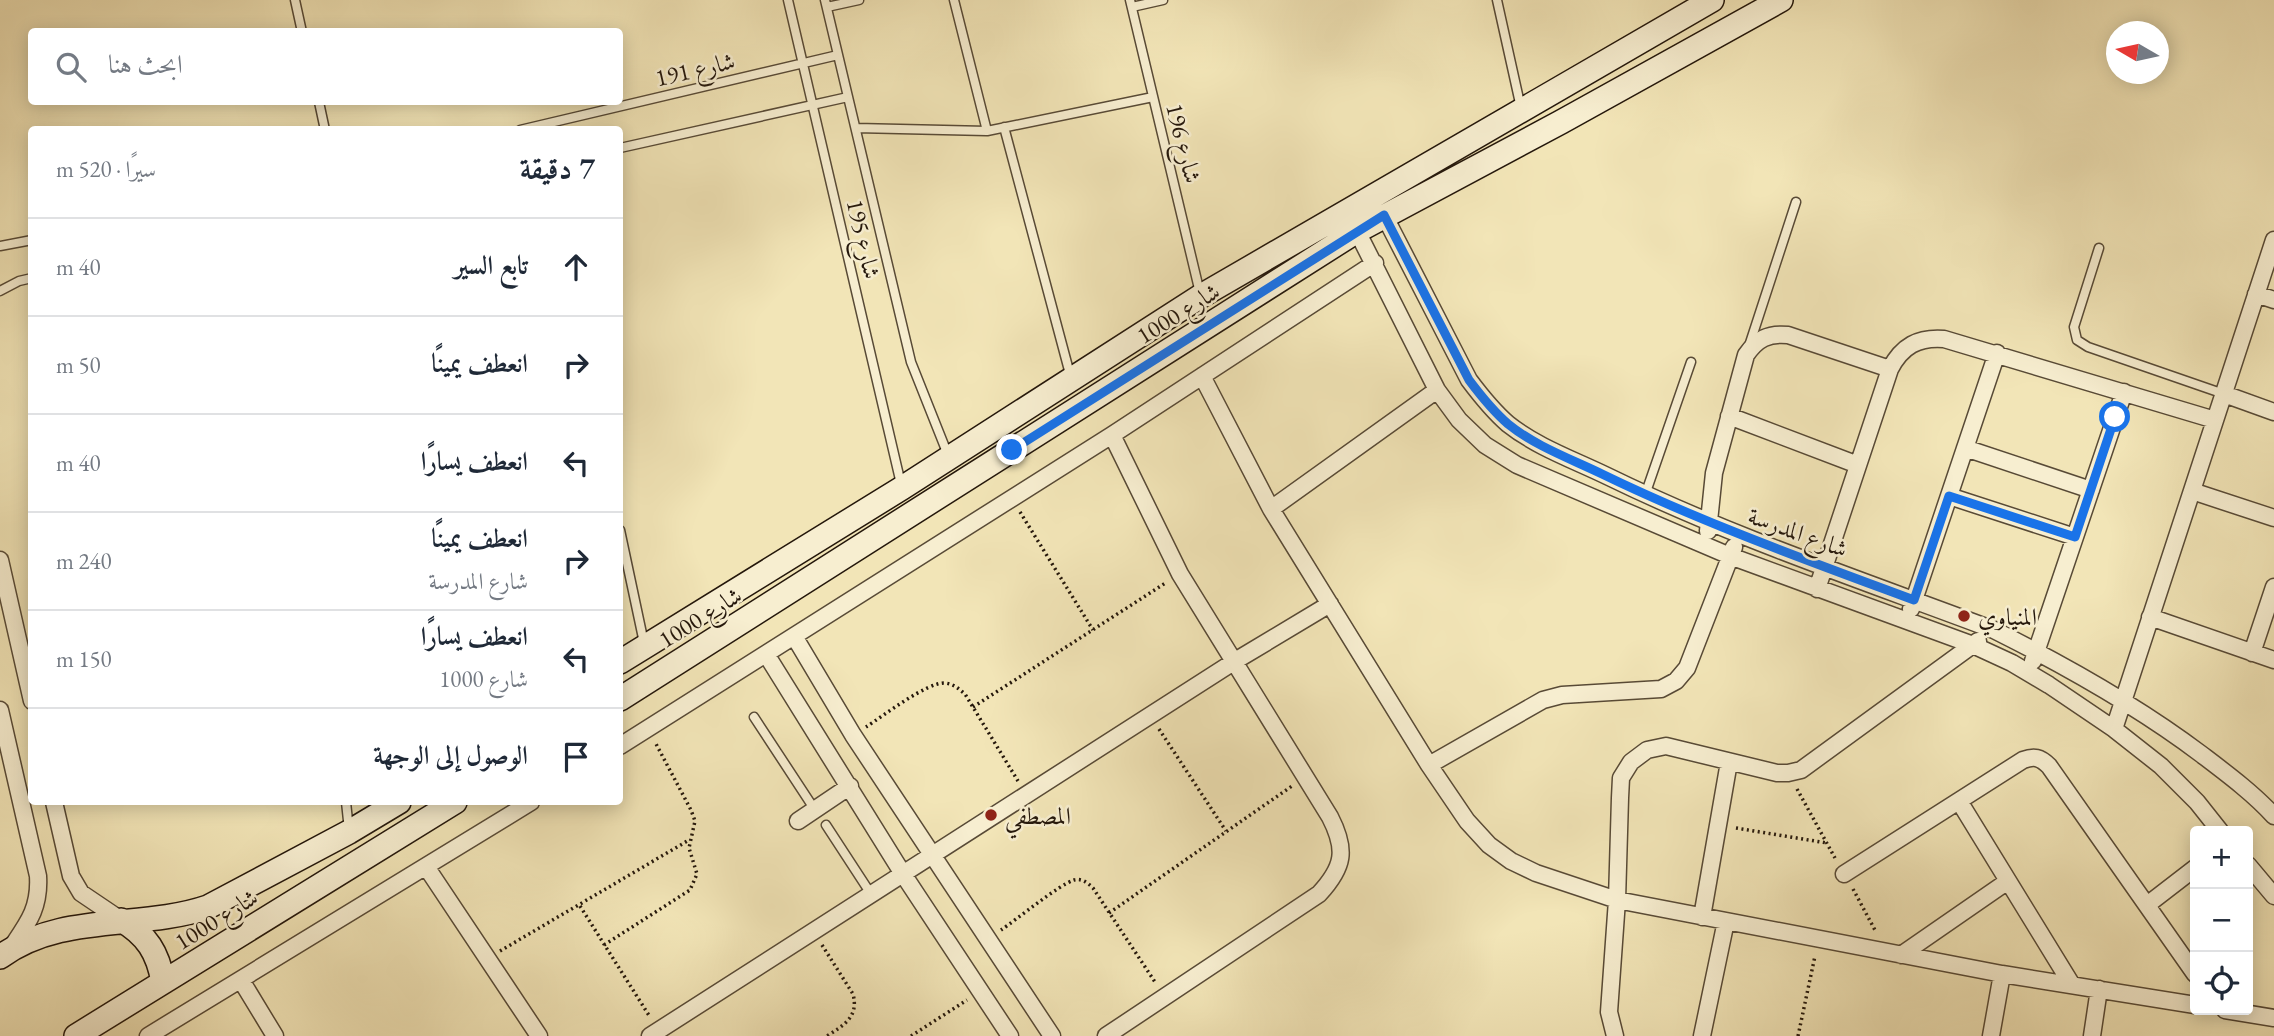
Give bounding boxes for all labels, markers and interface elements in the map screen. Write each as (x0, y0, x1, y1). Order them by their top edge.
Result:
north arrow (2106, 21, 2169, 84)
search box (28, 28, 623, 105)
street label: شارع 191 (652, 45, 739, 98)
text: ابحث هنا (108, 47, 183, 81)
icon: search (52, 48, 90, 86)
street label: شارع 196 (1154, 100, 1209, 187)
text: 7 دقيقة (520, 149, 595, 188)
text: سيرًا · 520 m (56, 154, 156, 184)
street label: شارع 195 (835, 196, 888, 283)
text: تابع السير (454, 248, 528, 282)
icon: ahead (557, 248, 595, 286)
text: 40 m (56, 252, 101, 282)
street label: شارع 1000 (1131, 275, 1228, 355)
text: انعطف يمينًا (431, 346, 528, 380)
icon: right (557, 346, 595, 384)
text: 50 m (56, 350, 101, 380)
route start (2099, 401, 2130, 432)
route end (996, 434, 1027, 465)
text: انعطف يسارًا (421, 444, 528, 478)
icon: left (557, 444, 595, 482)
text: 40 m (56, 448, 101, 478)
street label: شارع المدرسة (1742, 500, 1852, 569)
text: انعطف يمينًا (431, 521, 528, 555)
icon: right (557, 542, 595, 580)
text: 240 m (56, 546, 112, 576)
text: شارع المدرسة (429, 566, 528, 596)
street label: شارع 1000 (653, 579, 750, 659)
place label: المنياوي (1978, 601, 2037, 636)
marker: المنياوي (1956, 608, 1972, 624)
text: انعطف يسارًا (421, 619, 528, 653)
icon: left (557, 640, 595, 678)
text: 150 m (56, 644, 112, 674)
text: شارع 1000 (439, 664, 528, 694)
text: الوصول إلى الوجهة (373, 738, 528, 772)
icon: arrive (557, 738, 595, 776)
place label: المصطفي (1005, 800, 1071, 839)
marker: المصطفي (983, 807, 999, 823)
map controls (2190, 826, 2253, 1015)
button: + (2190, 826, 2253, 889)
street label: شارع 1000 (169, 881, 266, 961)
button: − (2190, 889, 2253, 952)
button: locate (2190, 952, 2253, 1015)

